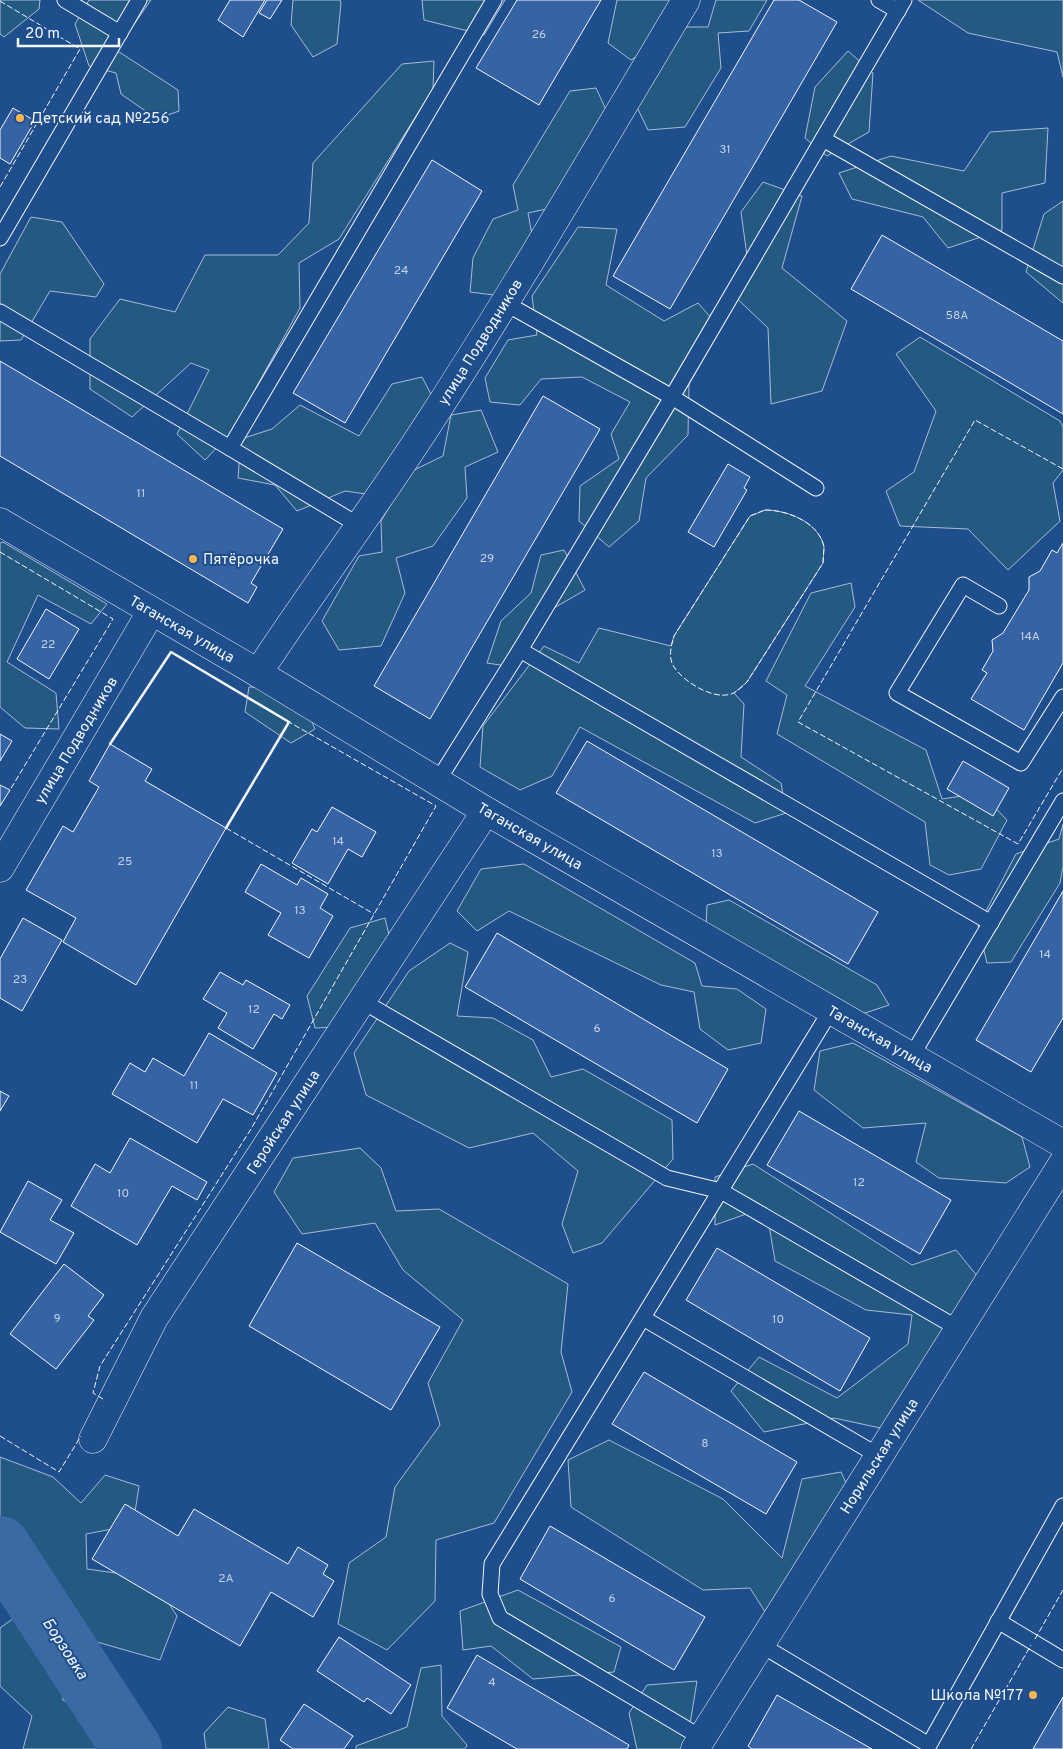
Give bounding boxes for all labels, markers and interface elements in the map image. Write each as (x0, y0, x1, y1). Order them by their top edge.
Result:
scale bar (18, 15, 119, 47)
text: 20 m (25, 25, 60, 44)
house number: 26 (532, 27, 546, 43)
place label: Детский сад №256 (30, 110, 169, 129)
marker: Детский сад №256 (14, 112, 26, 124)
house number: 31 (719, 142, 731, 158)
house number: 24 (394, 263, 408, 279)
street label: улица Подводников (435, 276, 528, 410)
house number: 58А (946, 308, 968, 324)
house number: 11 (137, 486, 145, 502)
place label: Пятёрочка (203, 551, 279, 570)
house number: 29 (480, 551, 494, 567)
marker: Пятёрочка (187, 553, 199, 565)
street label: Таганская улица (125, 592, 237, 668)
house number: 14А (1020, 629, 1040, 645)
house number: 22 (41, 637, 55, 653)
street label: улица Подводников (32, 674, 123, 808)
street label: Таганская улица (473, 799, 585, 875)
house number: 14 (332, 834, 344, 850)
house number: 13 (711, 846, 723, 862)
house number: 25 (118, 854, 132, 870)
house number: 13 (294, 903, 306, 919)
house number: 14 (1039, 947, 1051, 963)
house number: 23 (13, 972, 27, 988)
house number: 12 (248, 1002, 260, 1018)
street label: Таганская улица (823, 1002, 935, 1078)
house number: 6 (593, 1021, 601, 1037)
street label: Геройская улица (243, 1067, 325, 1178)
house number: 11 (190, 1078, 198, 1094)
house number: 12 (853, 1175, 865, 1191)
house number: 10 (117, 1186, 129, 1202)
house number: 9 (53, 1311, 61, 1327)
house number: 10 (772, 1312, 784, 1328)
street label: Норильская улица (837, 1395, 924, 1518)
house number: 8 (701, 1436, 709, 1452)
house number: 2А (218, 1571, 234, 1587)
house number: 6 (608, 1591, 616, 1607)
water label: Борзовка (37, 1614, 92, 1684)
house number: 4 (488, 1675, 496, 1691)
place label: Школа №177 (931, 1687, 1023, 1706)
marker: Школа №177 (1027, 1689, 1039, 1701)

